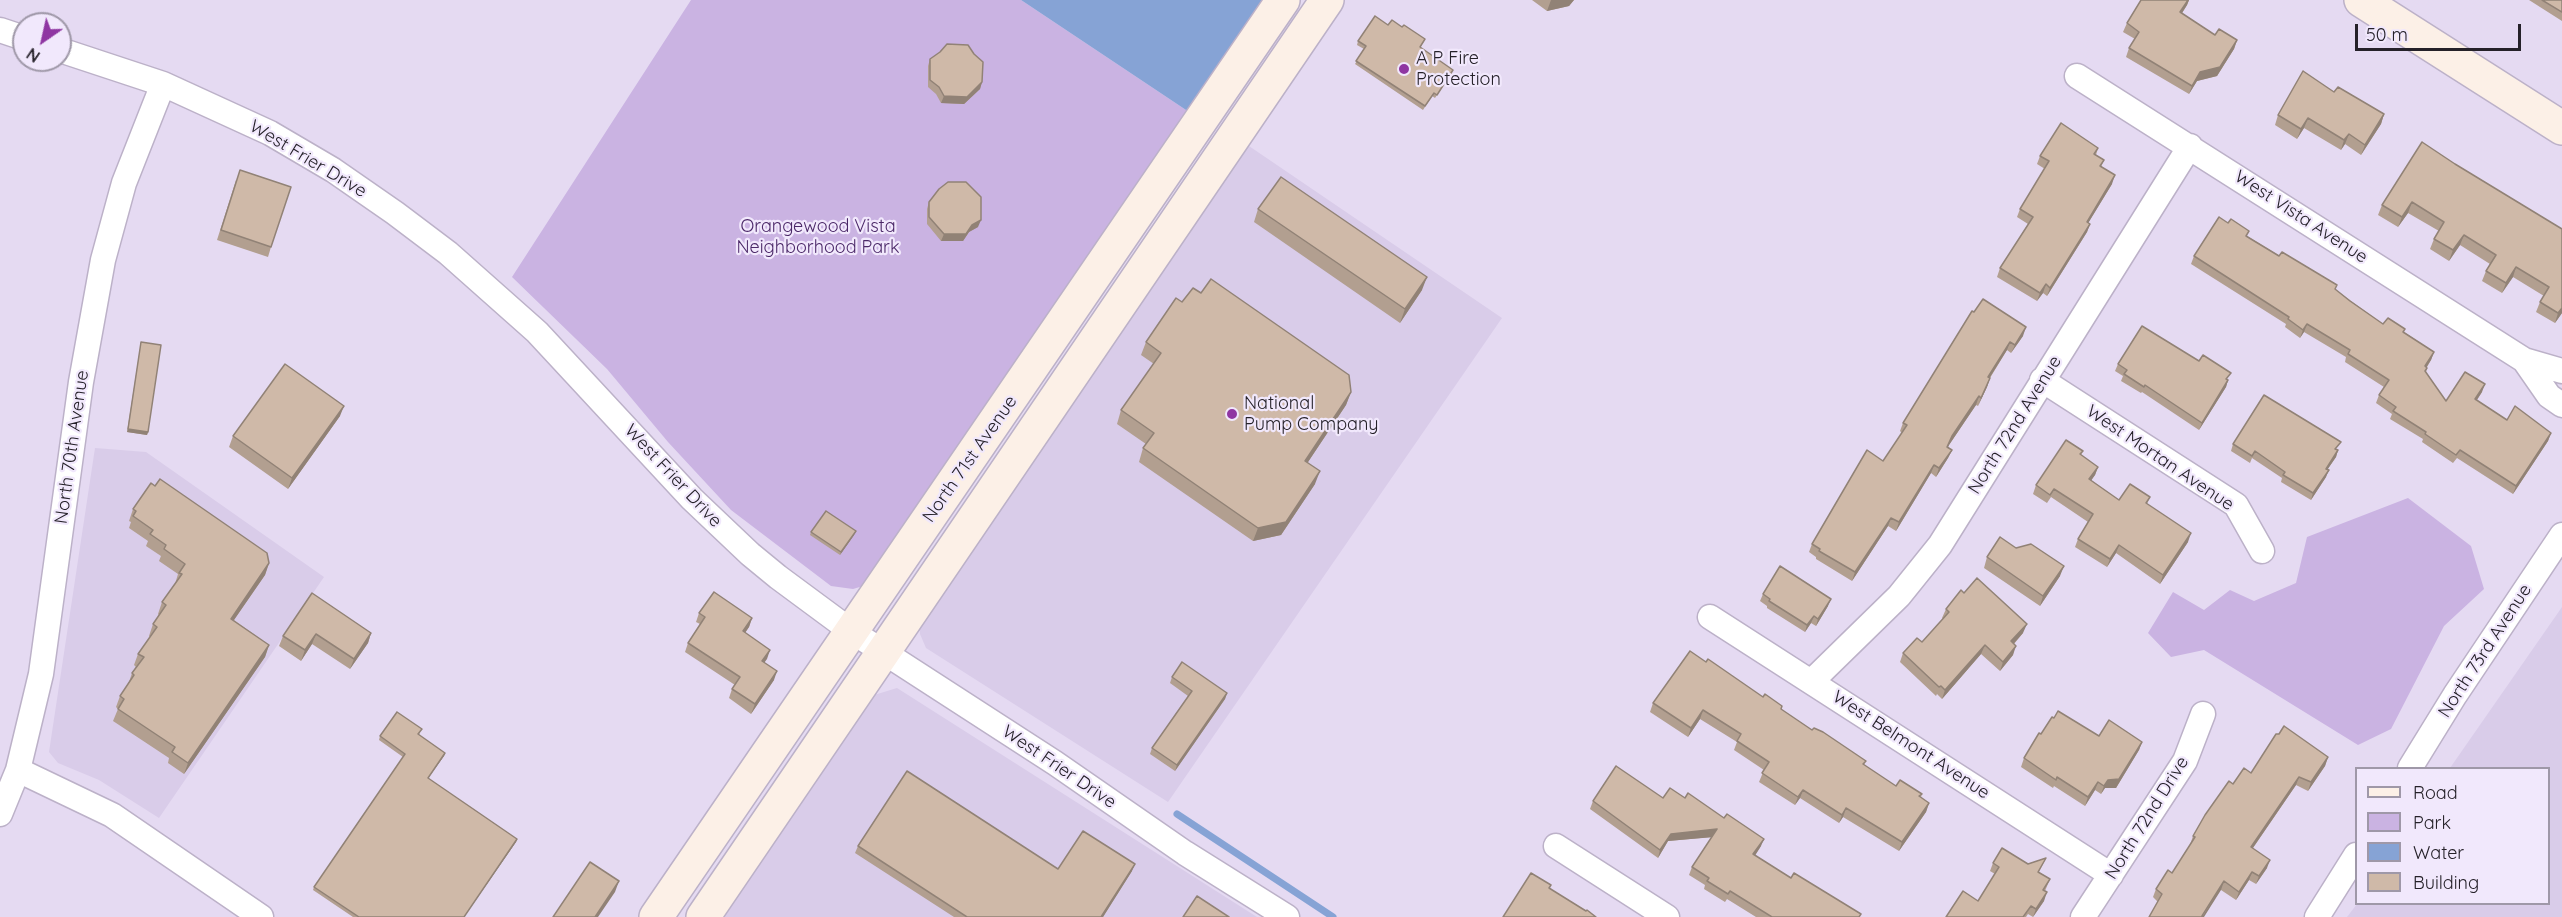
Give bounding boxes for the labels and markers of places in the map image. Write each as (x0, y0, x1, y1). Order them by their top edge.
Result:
place label: A P Fire Protection (1416, 48, 1501, 90)
marker: A P Fire Protection (1397, 62, 1411, 76)
place label: National Pump Company (1244, 393, 1379, 436)
marker: National Pump Company (1225, 407, 1239, 421)

